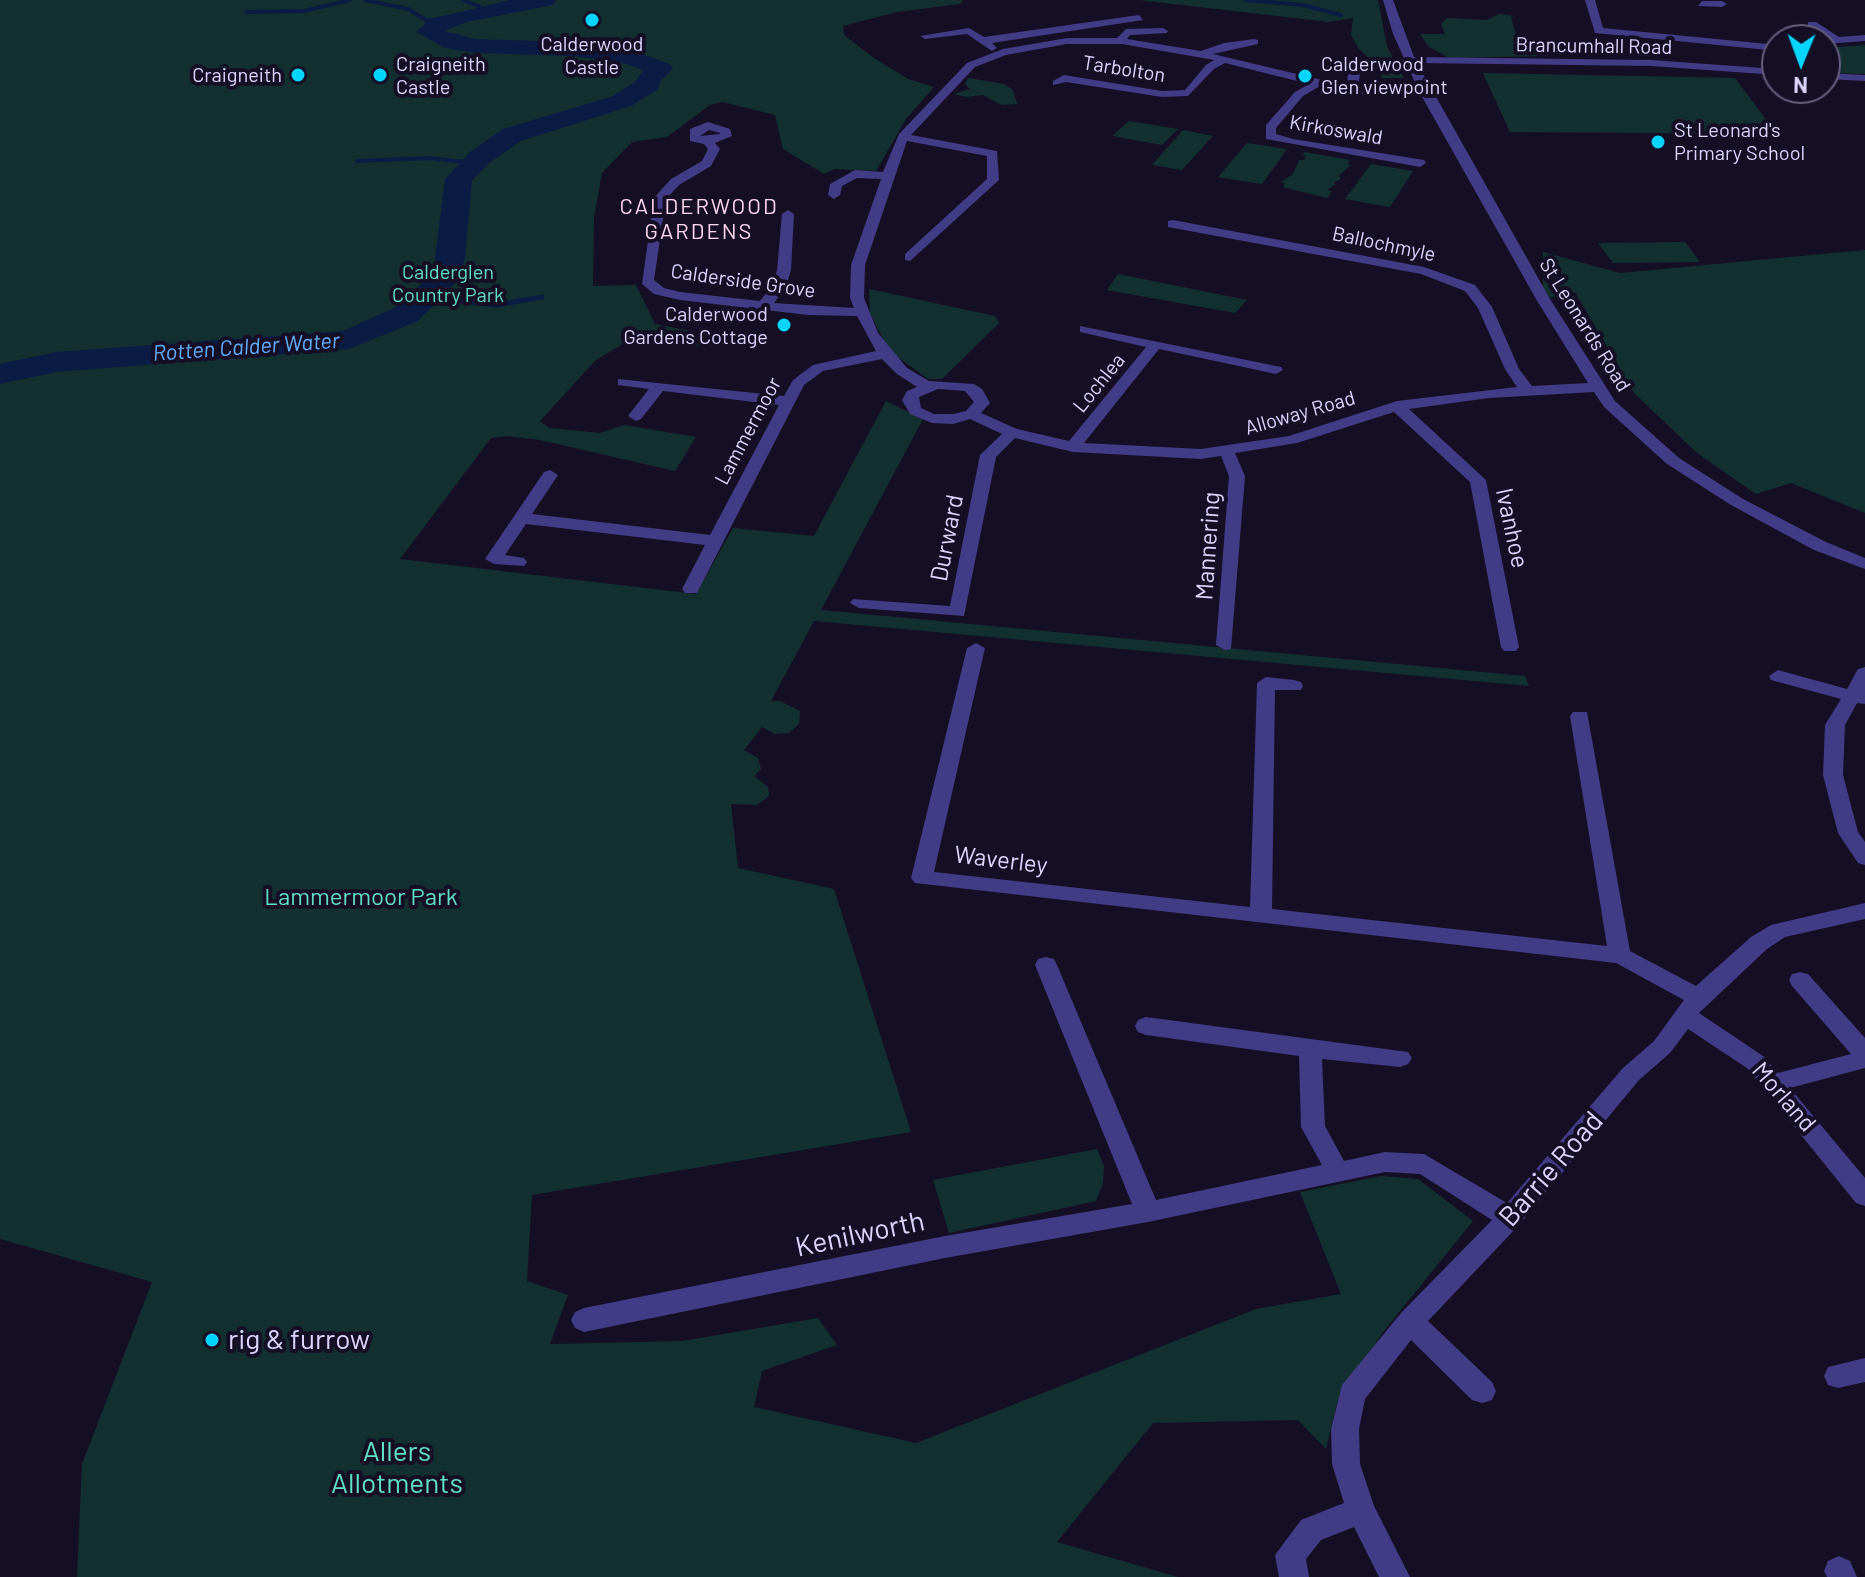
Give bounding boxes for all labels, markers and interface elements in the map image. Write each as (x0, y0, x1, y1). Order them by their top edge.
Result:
marker: Calderwood Castle (583, 11, 601, 29)
north arrow (1761, 24, 1841, 104)
place label: Calderwood Castle (540, 32, 644, 79)
street label: Brancumhall Road (1515, 33, 1673, 59)
street label: Tarbolton (1081, 51, 1167, 87)
place label: Craigneith Castle (396, 52, 486, 99)
place label: Calderwood Glen viewpoint (1321, 52, 1448, 99)
place label: Craigneith (192, 63, 282, 87)
marker: Craigneith (289, 66, 307, 84)
marker: Craigneith Castle (371, 66, 389, 84)
marker: Calderwood Glen viewpoint (1296, 67, 1314, 85)
text: N (1793, 73, 1808, 99)
street label: Kirkoswald (1288, 110, 1384, 150)
place label: St Leonard's Primary School (1674, 118, 1805, 165)
marker: St Leonard's Primary School (1649, 133, 1667, 151)
district label: CALDERWOOD GARDENS (619, 194, 779, 246)
street label: Ballochmyle (1330, 221, 1438, 267)
street label: St Leonards Road (1534, 254, 1636, 396)
street label: Calderside Grove (669, 259, 817, 303)
park label: Calderglen Country Park (392, 260, 504, 307)
place label: Calderwood Gardens Cottage (623, 302, 768, 349)
marker: Calderwood Gardens Cottage (775, 316, 793, 334)
water label: Rotten Calder Water (152, 327, 340, 367)
street label: Lochlea (1068, 349, 1130, 417)
street label: Lammermoor (710, 373, 786, 489)
street label: Alloway Road (1242, 386, 1358, 440)
street label: Ivanhoe (1489, 485, 1535, 571)
street label: Mannering (1190, 491, 1226, 601)
street label: Durward (924, 492, 970, 584)
street label: Waverley (953, 840, 1049, 880)
park label: Lammermoor Park (264, 883, 458, 911)
street label: Morland (1746, 1056, 1822, 1138)
street label: Barrie Road (1492, 1105, 1610, 1233)
street label: Kenilworth (792, 1204, 928, 1264)
place label: rig & furrow (228, 1323, 370, 1357)
marker: rig & furrow (203, 1331, 221, 1349)
park label: Allers Allotments (331, 1435, 463, 1501)

